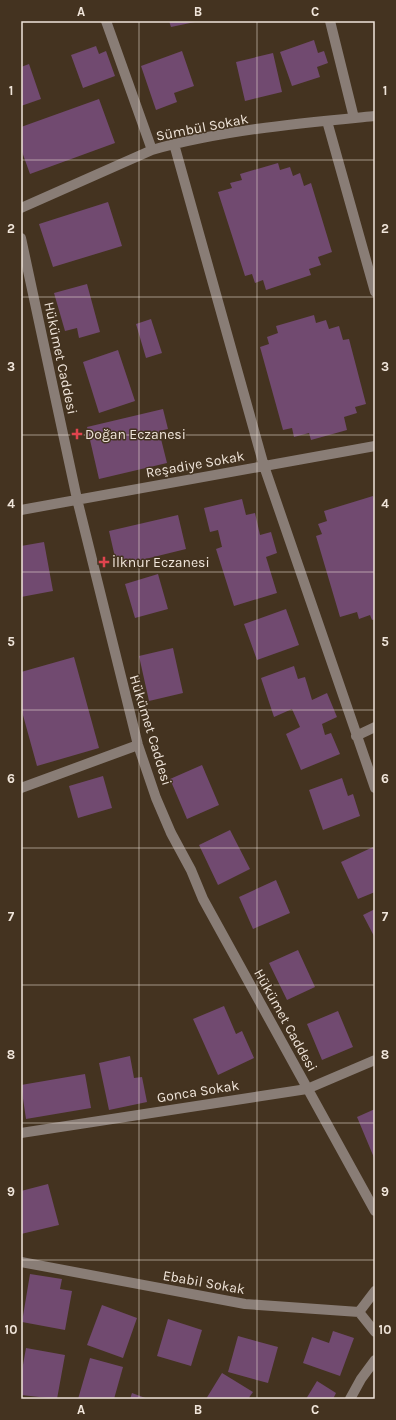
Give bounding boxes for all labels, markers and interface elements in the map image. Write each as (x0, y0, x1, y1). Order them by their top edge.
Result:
text: A (77, 4, 85, 19)
text: B (194, 4, 202, 19)
text: C (311, 4, 319, 19)
text: 1 (9, 83, 13, 98)
text: 1 (383, 83, 387, 98)
street label: Sümbül Sokak (155, 110, 250, 145)
text: 2 (7, 221, 15, 236)
text: 2 (381, 221, 389, 236)
street label: Hükümet Caddesi (40, 300, 81, 416)
text: 3 (7, 359, 15, 374)
text: 3 (381, 359, 389, 374)
place label: Doğan Eczanesi (85, 426, 186, 443)
marker: Doğan Eczanesi (72, 429, 82, 439)
street label: Reşadiye Sokak (144, 447, 246, 482)
text: 4 (7, 496, 15, 511)
text: 4 (381, 496, 389, 511)
place label: İlknur Eczanesi (112, 554, 210, 571)
marker: İlknur Eczanesi (99, 557, 109, 567)
text: 5 (7, 634, 15, 649)
text: 5 (381, 634, 389, 649)
street label: Hükümet Caddesi (126, 673, 175, 787)
text: 6 (7, 771, 15, 786)
text: 6 (381, 771, 389, 786)
text: 7 (8, 909, 15, 924)
text: 7 (382, 909, 389, 924)
street label: Hükümet Caddesi (250, 966, 321, 1075)
text: 8 (7, 1047, 15, 1062)
text: 8 (381, 1047, 389, 1062)
street label: Gonca Sokak (156, 1077, 240, 1106)
text: 9 (7, 1184, 15, 1199)
text: 9 (381, 1184, 389, 1199)
street label: Ebabil Sokak (161, 1267, 246, 1298)
text: 10 (5, 1322, 17, 1337)
text: 10 (379, 1322, 391, 1337)
text: A (77, 1402, 85, 1417)
text: B (194, 1402, 202, 1417)
text: C (311, 1402, 319, 1417)

